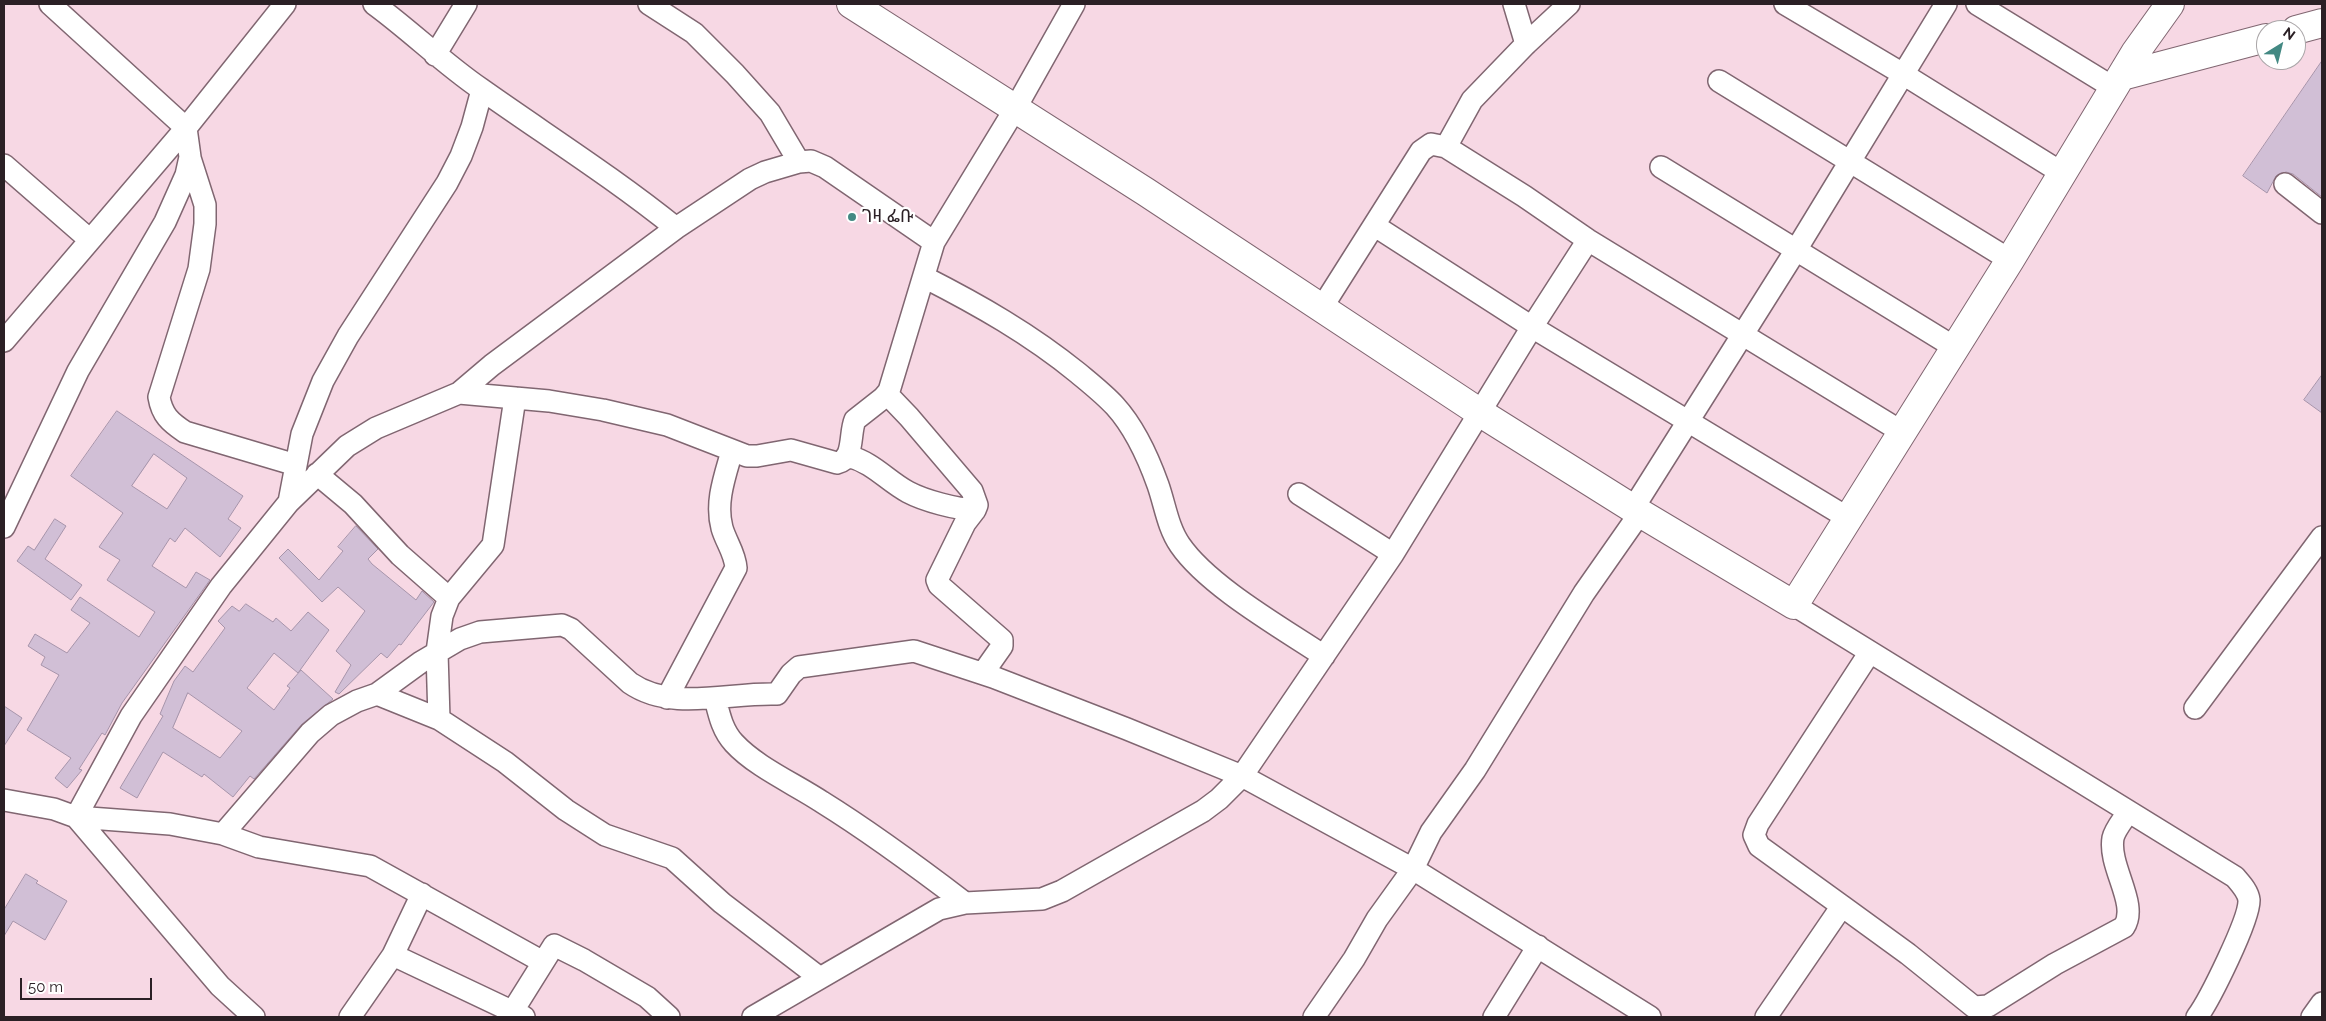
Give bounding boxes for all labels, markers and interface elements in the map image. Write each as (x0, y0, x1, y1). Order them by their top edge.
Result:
north arrow (2256, 20, 2306, 70)
text: N (2280, 24, 2298, 43)
place label: ገዛ ፌቡ (862, 206, 913, 228)
marker: ገዛ ፌቡ (846, 211, 858, 223)
scale bar (22, 968, 155, 1000)
text: 50 m (28, 978, 63, 996)

